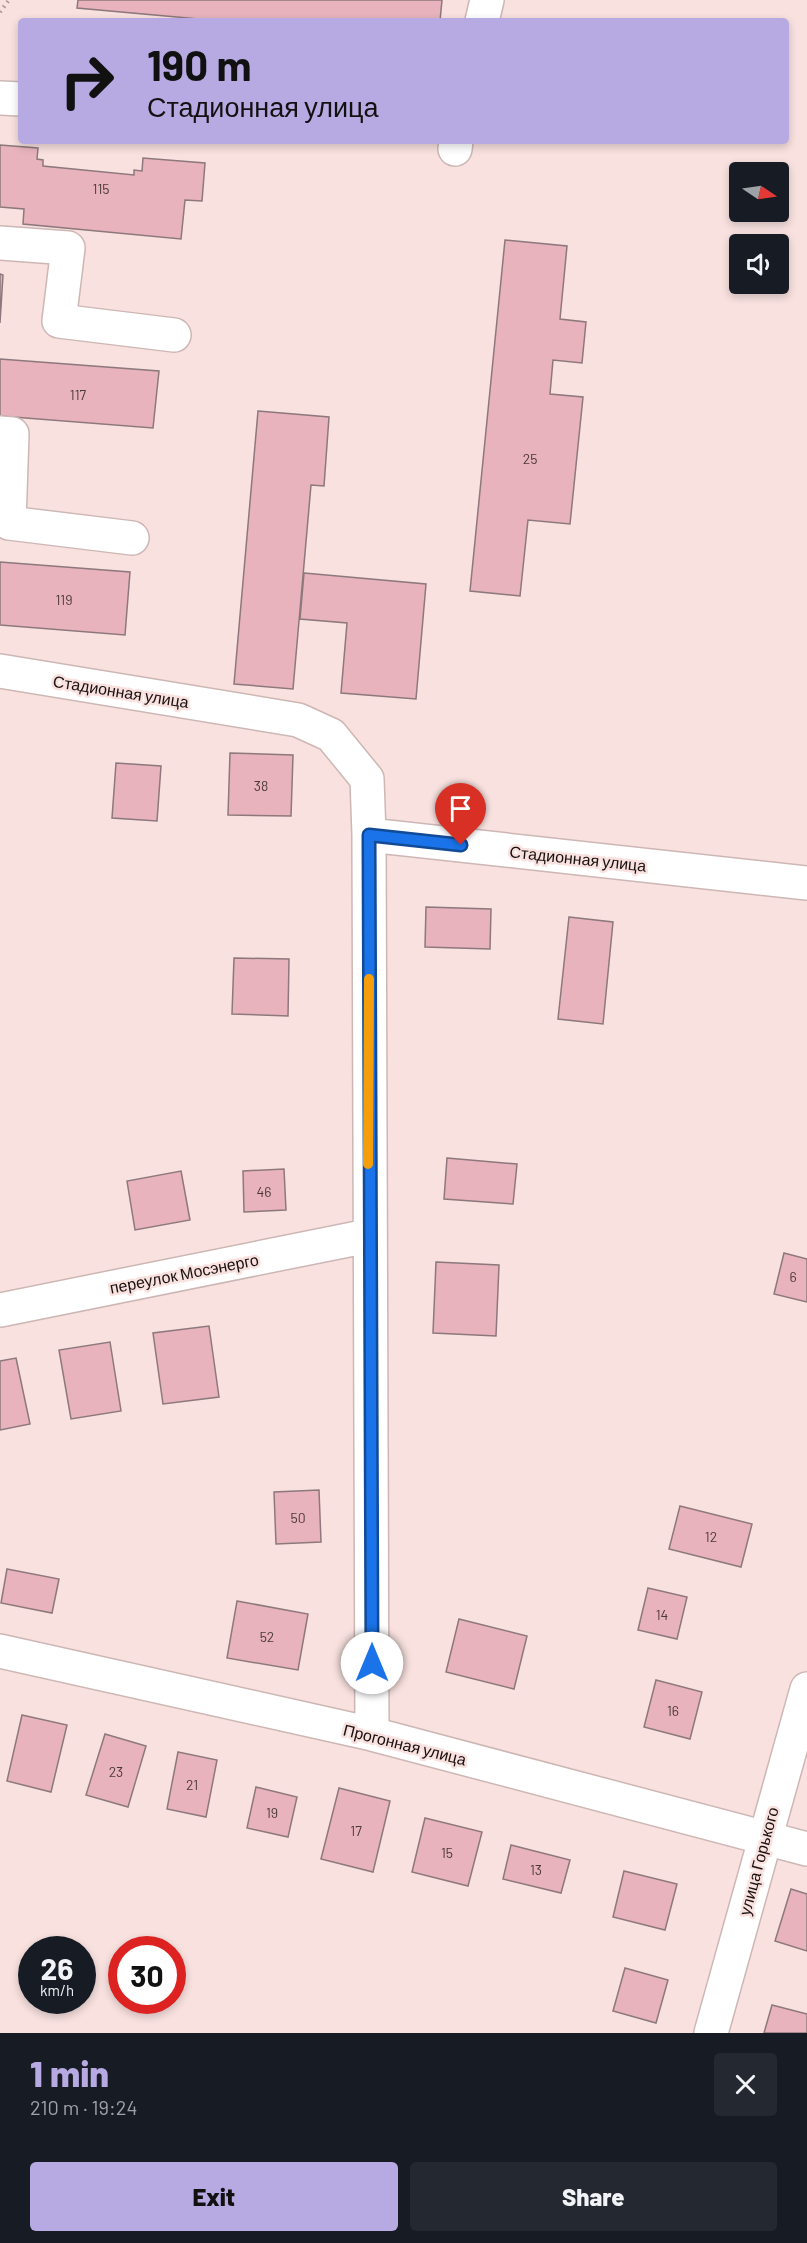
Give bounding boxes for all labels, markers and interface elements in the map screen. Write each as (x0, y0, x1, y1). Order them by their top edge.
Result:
text: 190 m (147, 39, 252, 89)
icon: right (48, 42, 126, 120)
text: Стадионная улица (147, 90, 379, 122)
north arrow (729, 162, 789, 222)
map controls (729, 162, 789, 294)
house number: 115 (92, 180, 110, 197)
button: sound (729, 234, 789, 294)
house number: 117 (70, 386, 87, 403)
house number: 25 (523, 450, 537, 467)
house number: 119 (55, 591, 73, 608)
street label: Стадионная улица (52, 671, 190, 711)
house number: 38 (254, 777, 268, 794)
pin (435, 783, 486, 845)
icon: arrive (444, 792, 477, 825)
street label: Стадионная улица (509, 841, 647, 875)
house number: 46 (257, 1183, 271, 1200)
street label: переулок Мосэнерго (108, 1249, 260, 1297)
house number: 6 (789, 1268, 797, 1285)
house number: 50 (290, 1509, 306, 1526)
house number: 12 (705, 1528, 717, 1545)
house number: 14 (656, 1606, 668, 1623)
house number: 52 (260, 1628, 274, 1645)
position arrow (340, 1631, 404, 1695)
house number: 16 (667, 1702, 679, 1719)
street label: Прогонная улица (342, 1720, 469, 1768)
house number: 23 (109, 1763, 123, 1780)
house number: 21 (186, 1776, 198, 1793)
house number: 19 (266, 1804, 278, 1821)
street label: улица Горького (734, 1805, 782, 1917)
house number: 17 (350, 1822, 362, 1839)
house number: 15 (441, 1844, 453, 1861)
house number: 13 (530, 1861, 542, 1878)
speed limit sign: 30 (108, 1936, 186, 2014)
text: 26 (41, 1950, 73, 1986)
text: km/h (40, 1981, 74, 1999)
text: 1 min (30, 2051, 109, 2094)
button: close (714, 2053, 777, 2116)
text: 210 m · 19:24 (30, 2095, 137, 2119)
button: Exit (30, 2162, 398, 2231)
button: Share (410, 2162, 777, 2231)

